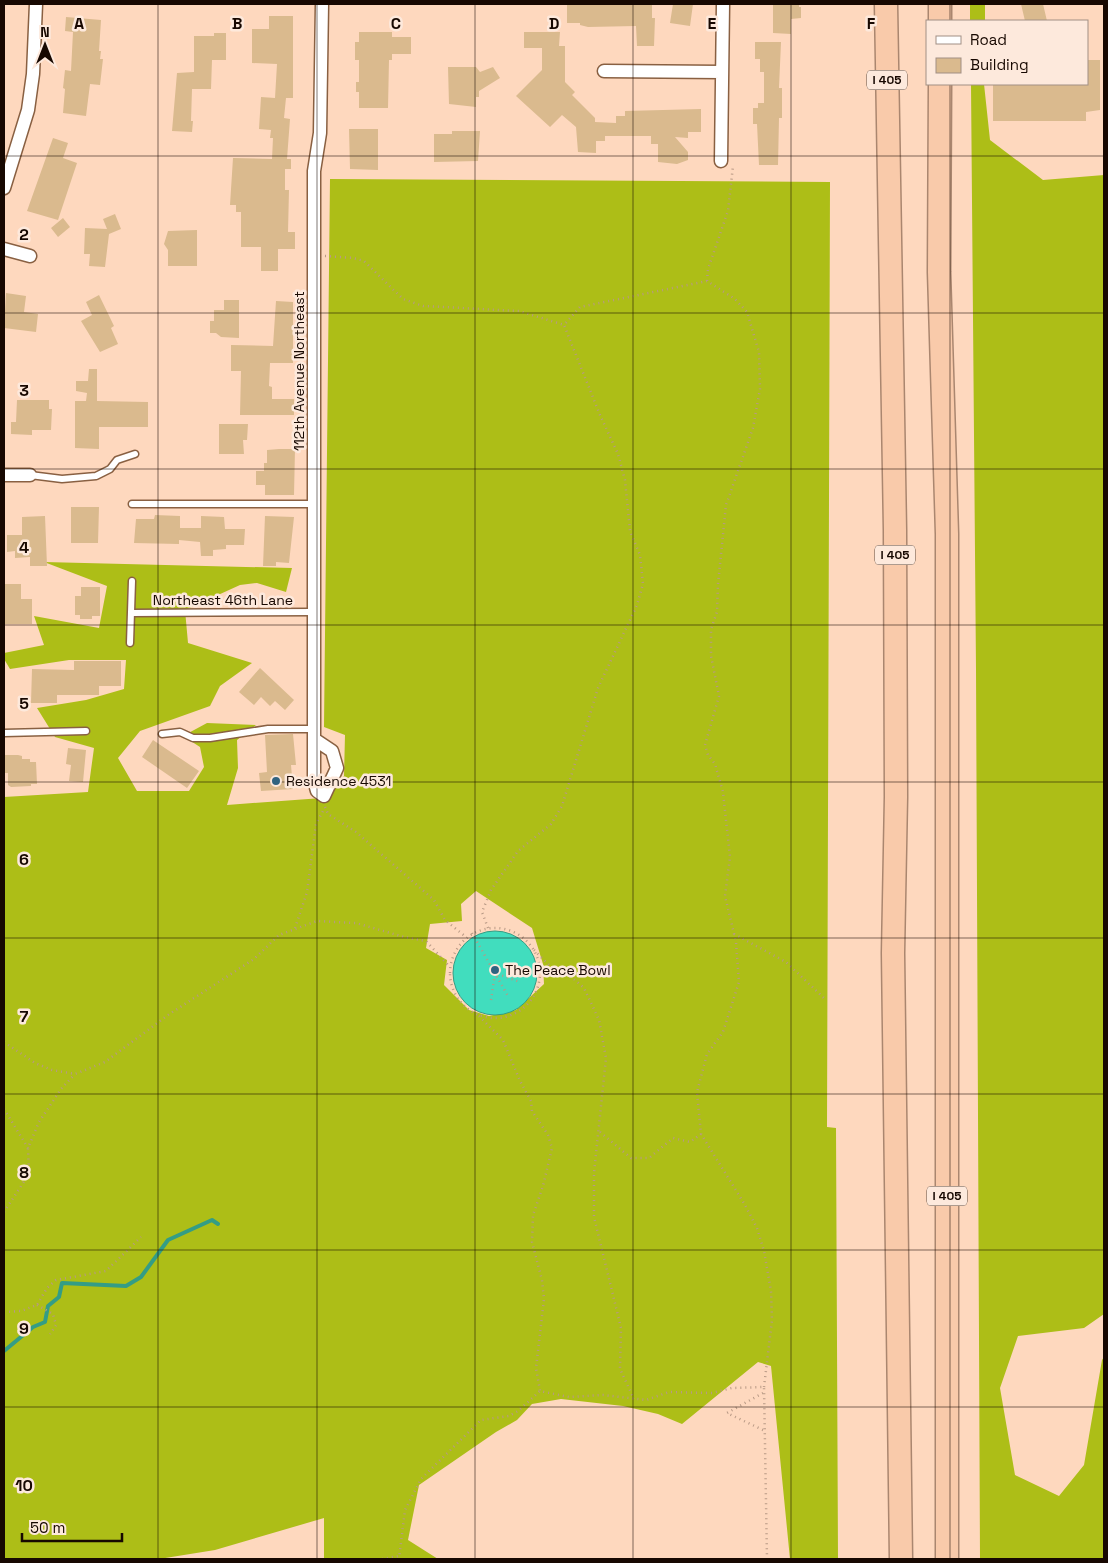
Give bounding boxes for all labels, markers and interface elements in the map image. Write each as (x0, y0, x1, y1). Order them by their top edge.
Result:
text: A (74, 13, 84, 34)
text: B (232, 13, 242, 34)
text: C (391, 13, 401, 34)
text: D (549, 13, 559, 34)
text: E (708, 13, 717, 34)
text: F (867, 13, 876, 34)
north arrow (20, 20, 70, 70)
legend (926, 20, 1088, 85)
text: N (40, 23, 50, 41)
text: Road (970, 30, 1007, 49)
text: Building (970, 55, 1029, 74)
road number: I 405 (867, 70, 907, 90)
text: 2 (19, 224, 29, 245)
street label: 112th Avenue Northeast (290, 291, 308, 451)
text: 3 (19, 380, 29, 401)
text: 4 (19, 537, 29, 558)
road number: I 405 (875, 546, 915, 564)
street label: Northeast 46th Lane (153, 591, 293, 609)
text: 5 (19, 693, 29, 714)
place label: Residence 4531 (286, 772, 391, 790)
marker: Residence 4531 (270, 775, 282, 787)
text: 6 (19, 849, 29, 870)
place label: The Peace Bowl (505, 961, 611, 979)
marker: The Peace Bowl (489, 964, 501, 976)
text: 7 (20, 1006, 29, 1027)
text: 8 (19, 1162, 29, 1183)
road number: I 405 (927, 1186, 967, 1206)
text: 9 (19, 1318, 29, 1339)
text: 10 (15, 1475, 33, 1496)
scale bar (22, 1510, 122, 1542)
text: 50 m (30, 1518, 65, 1537)

